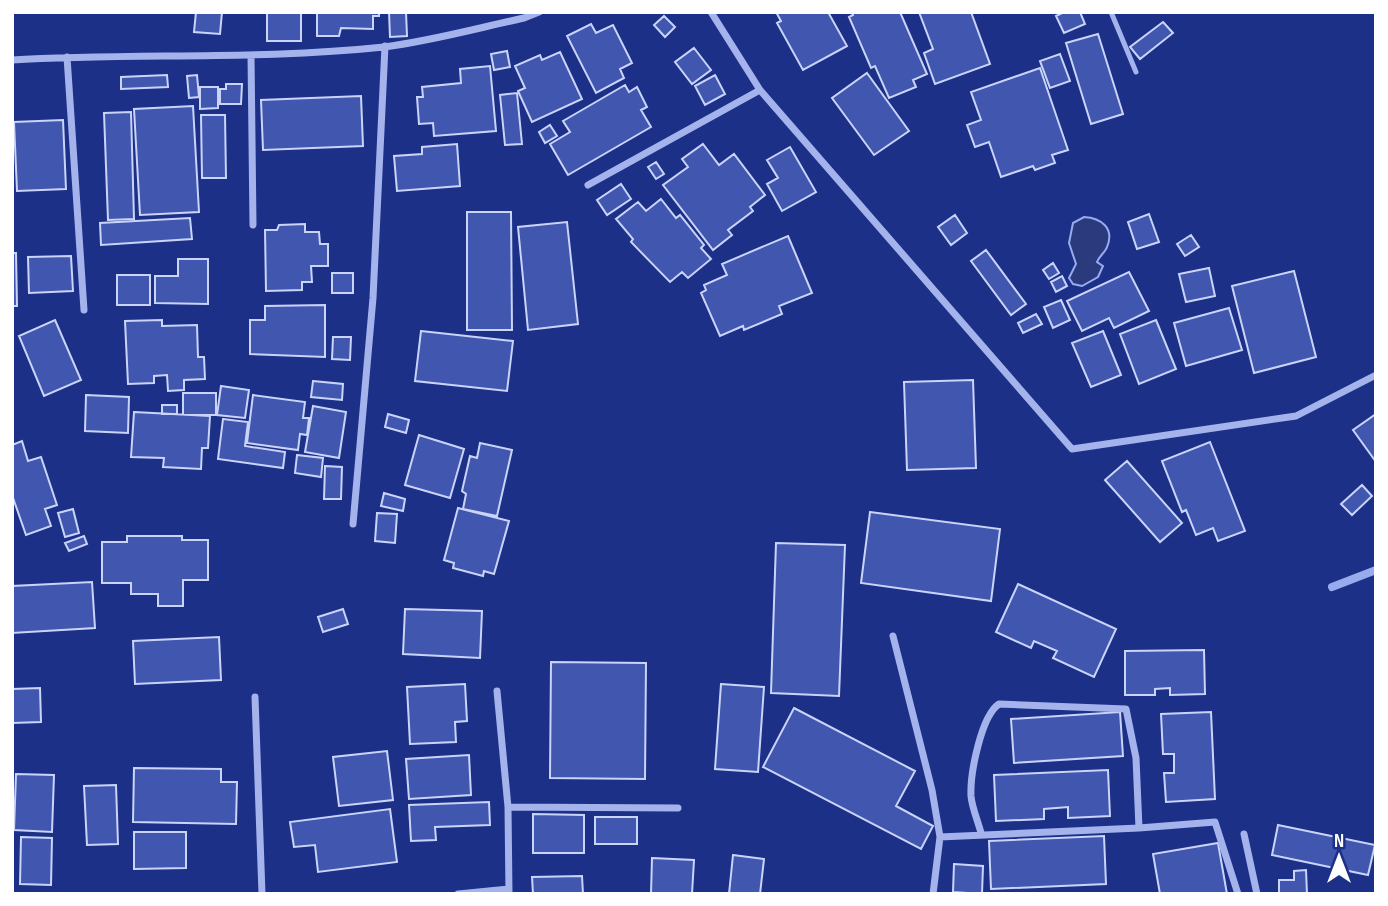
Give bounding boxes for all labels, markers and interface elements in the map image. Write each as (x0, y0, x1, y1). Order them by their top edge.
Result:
north arrow (1304, 822, 1374, 892)
text: N (1334, 830, 1344, 853)

